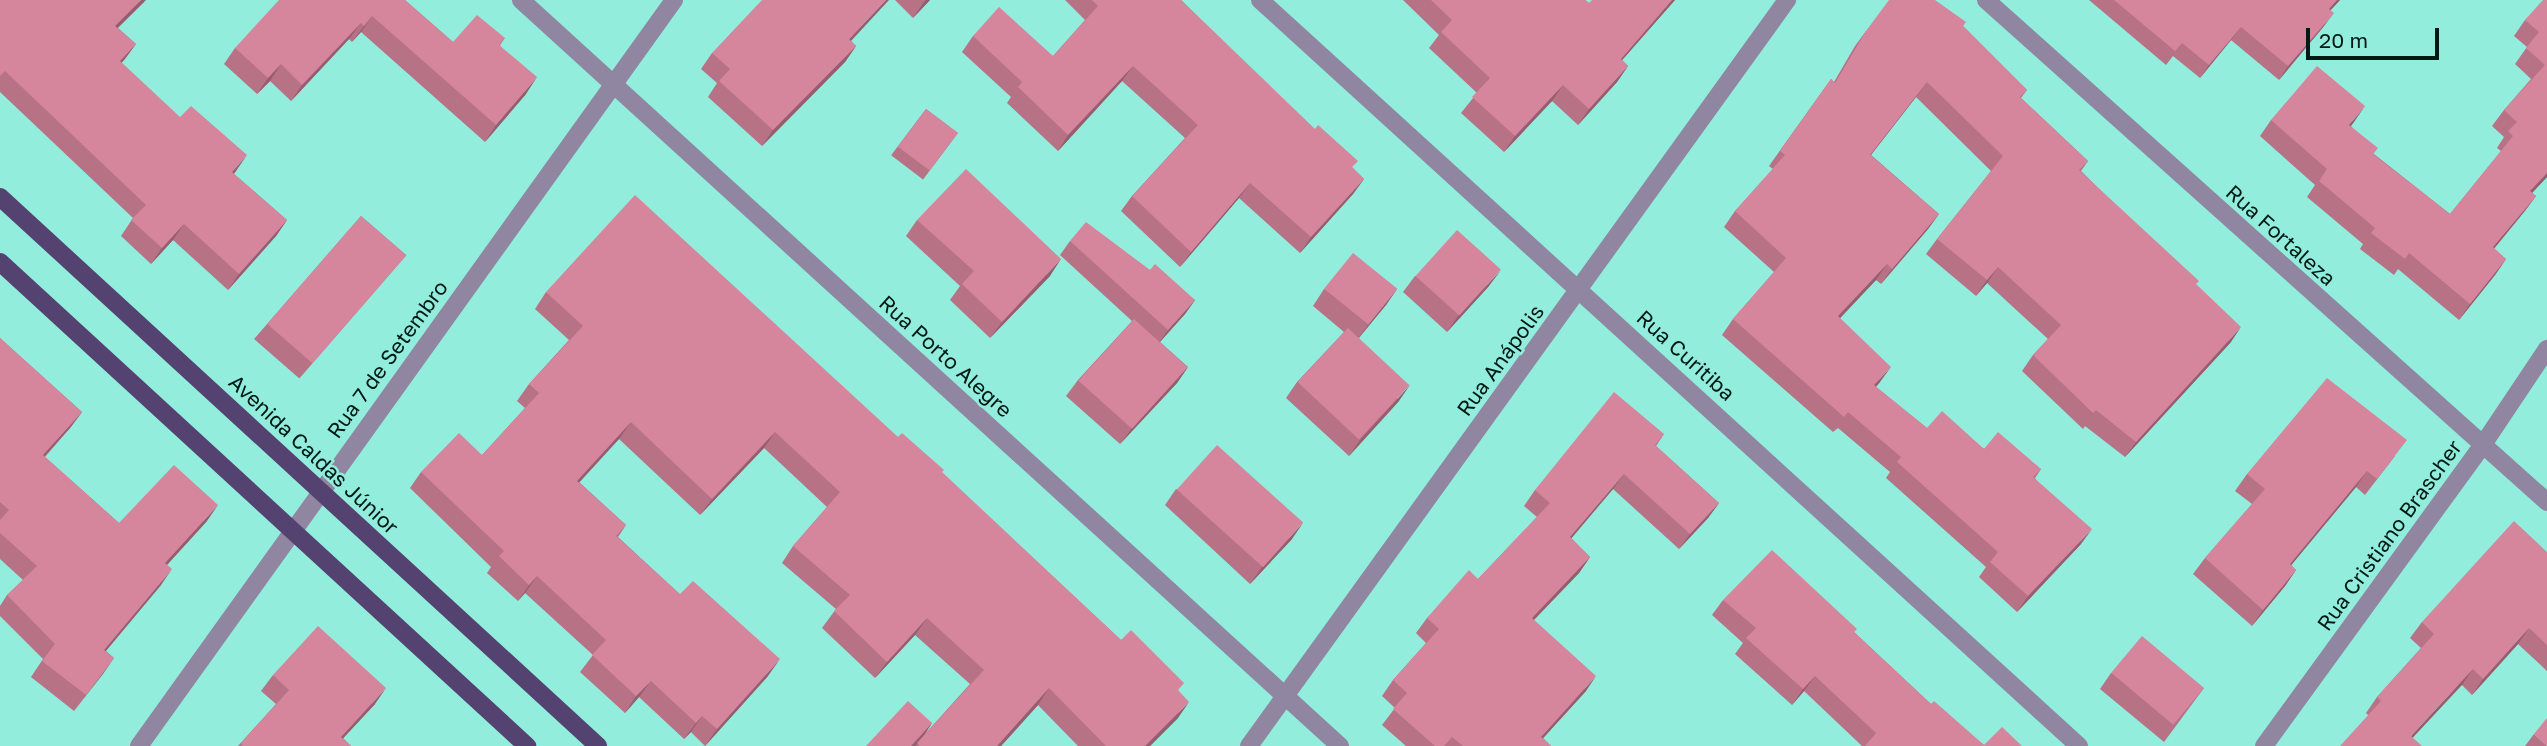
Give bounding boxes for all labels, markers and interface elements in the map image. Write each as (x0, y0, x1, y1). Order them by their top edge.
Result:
scale bar (2309, 14, 2442, 58)
text: 20 m (2319, 27, 2368, 53)
street label: Rua Fortaleza (2221, 179, 2341, 291)
street label: Rua 7 de Setembro (321, 275, 453, 443)
street label: Rua Porto Alegre (874, 290, 1018, 422)
street label: Rua Anápolis (1451, 299, 1549, 421)
street label: Rua Curitiba (1632, 304, 1740, 406)
street label: Avenida Caldas Júnior (224, 369, 404, 539)
street label: Rua Cristiano Brascher (2311, 435, 2467, 635)

